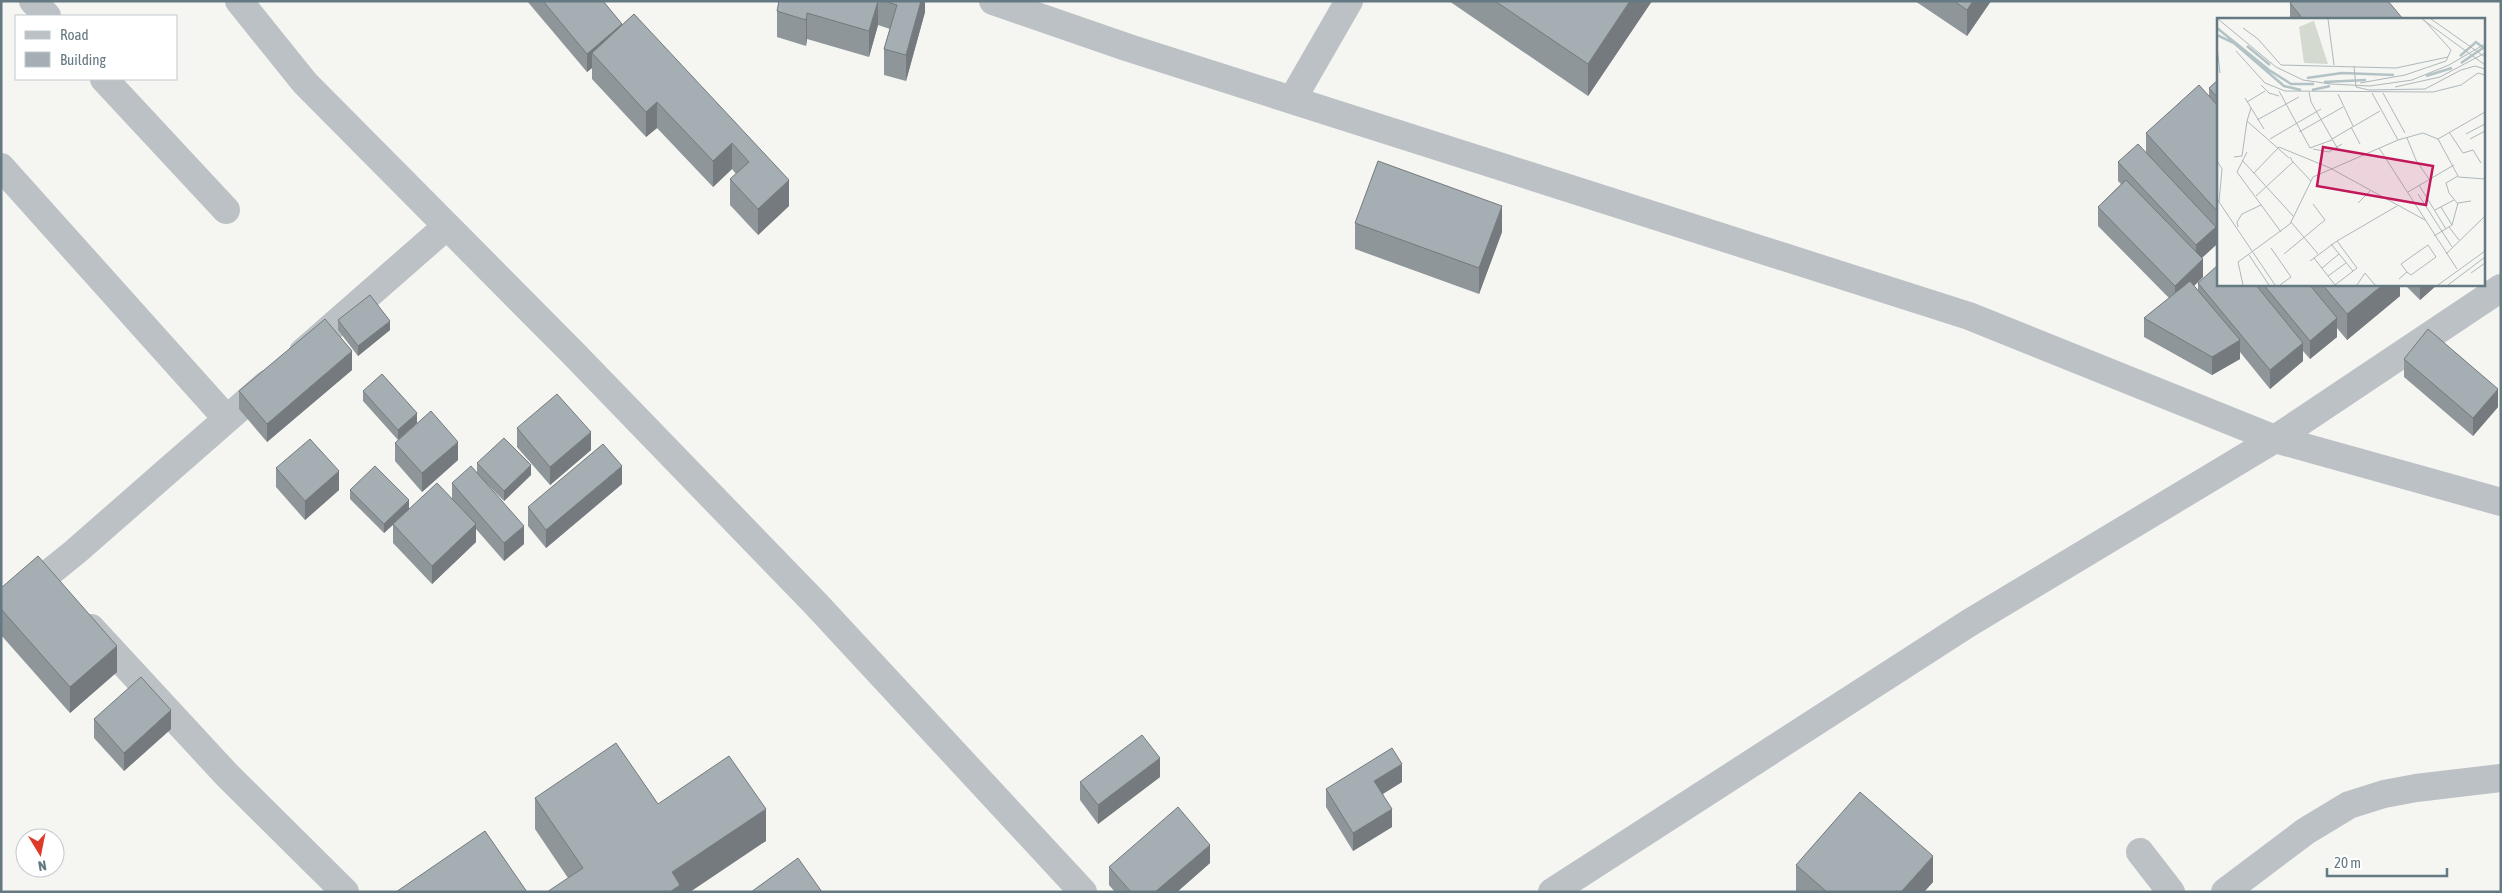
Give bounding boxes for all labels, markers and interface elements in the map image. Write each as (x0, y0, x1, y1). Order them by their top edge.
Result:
legend (15, 15, 178, 80)
inset map (2217, 18, 2484, 285)
text: Road (60, 26, 89, 43)
text: Building (60, 51, 106, 68)
north arrow (15, 828, 65, 878)
scale bar (2327, 846, 2447, 878)
text: 20 m (2334, 854, 2361, 871)
text: N (37, 857, 48, 874)

